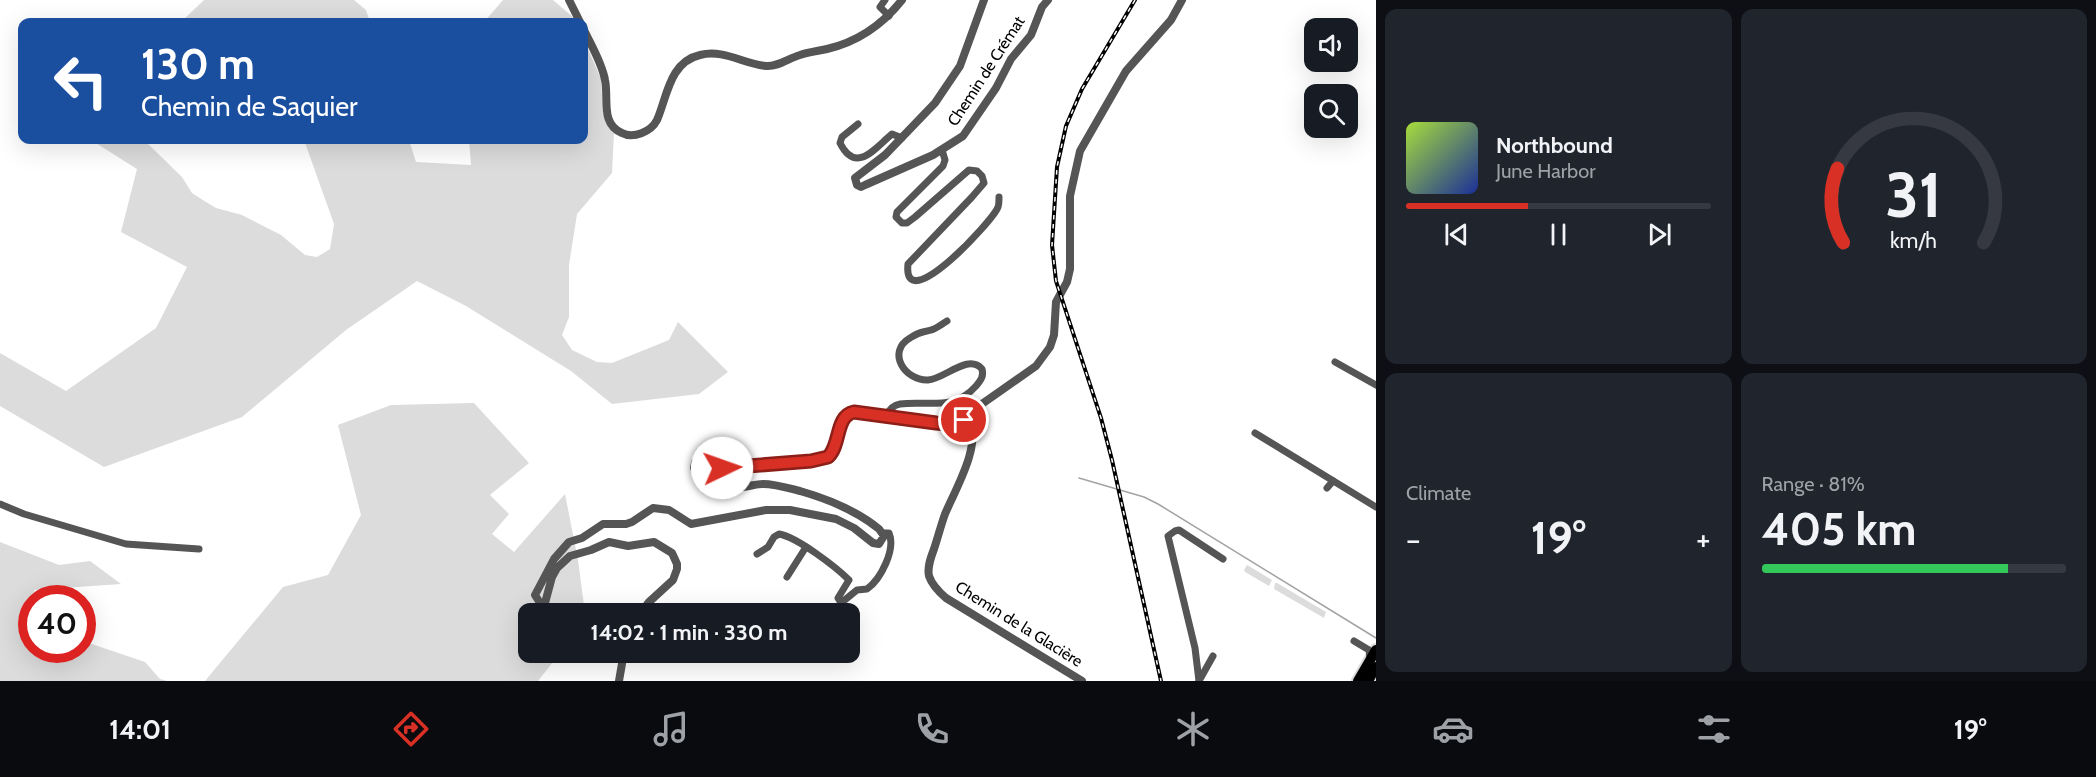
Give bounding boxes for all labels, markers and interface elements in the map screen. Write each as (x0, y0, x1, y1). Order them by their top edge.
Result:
street label: Chemin de Crémat (943, 12, 1029, 129)
map controls (1304, 18, 1358, 138)
button: sound (1304, 18, 1358, 72)
text: 130 m (141, 38, 255, 90)
icon: left (42, 42, 120, 120)
button: search (1304, 84, 1358, 138)
text: Chemin de Saquier (141, 90, 358, 123)
text: Northbound (1496, 132, 1613, 159)
text: 31 (1885, 158, 1942, 234)
text: June Harbor (1496, 159, 1596, 183)
icon: previous (1440, 218, 1473, 251)
icon: pause (1542, 218, 1575, 251)
icon: next (1643, 218, 1676, 251)
text: km/h (1890, 228, 1937, 254)
pin (938, 394, 989, 445)
icon: arrive (947, 403, 980, 436)
position arrow (690, 436, 754, 500)
text: Range · 81% (1762, 472, 1865, 496)
text: Climate (1406, 481, 1471, 505)
text: 405 km (1762, 502, 1916, 556)
text: 19° (1531, 511, 1586, 565)
text: − (1406, 519, 1421, 559)
text: + (1696, 519, 1711, 559)
street label: Chemin de la Glacière (952, 577, 1086, 671)
speed limit sign: 40 (18, 585, 96, 663)
text: 14:02 · 1 min · 330 m (591, 619, 787, 646)
icon: directions (390, 708, 432, 750)
icon: music (650, 708, 692, 750)
icon: phone (911, 708, 953, 750)
icon: climate (1172, 708, 1214, 750)
icon: car (1432, 708, 1474, 750)
icon: filters (1693, 708, 1735, 750)
text: 14:01 (109, 713, 171, 746)
text: 19° (1954, 713, 1987, 746)

